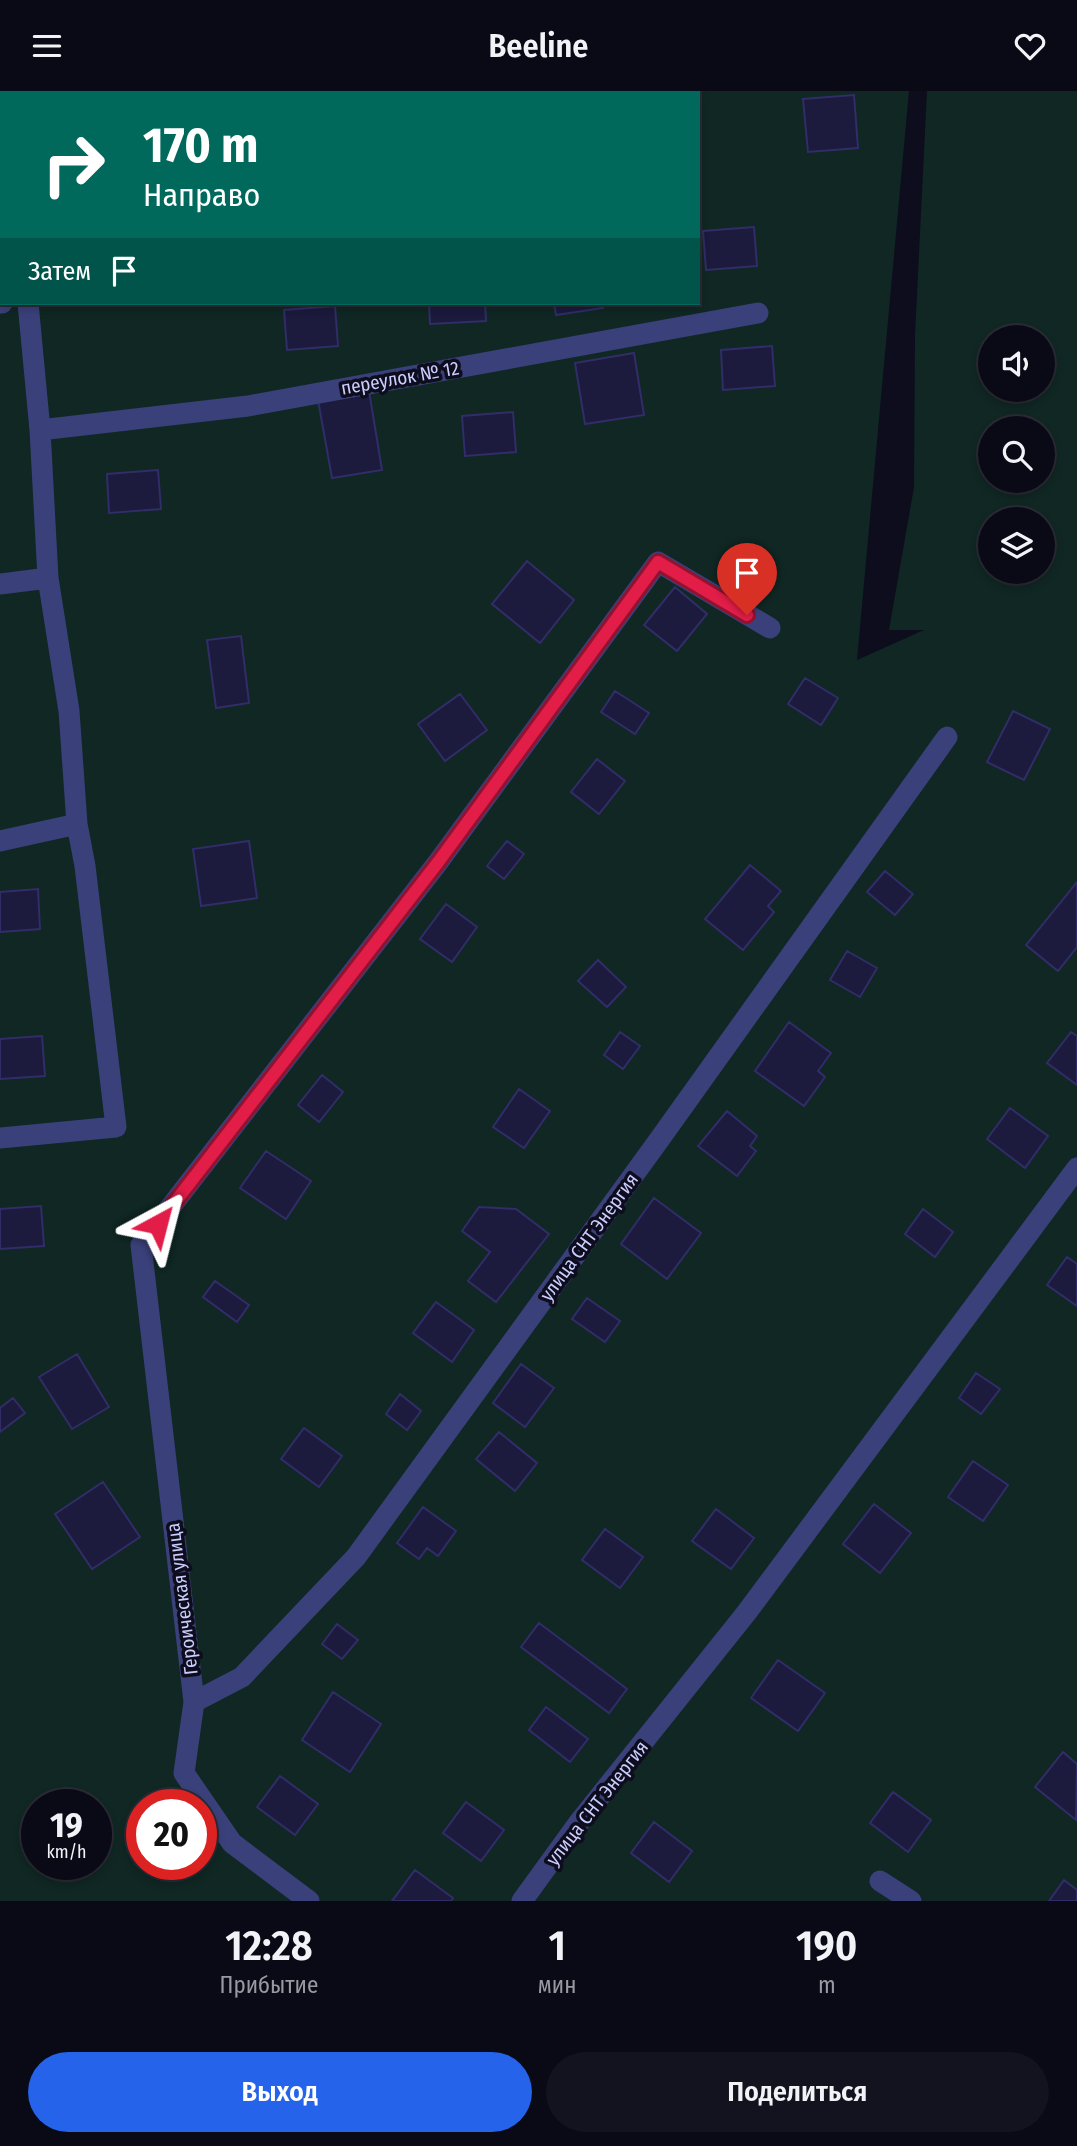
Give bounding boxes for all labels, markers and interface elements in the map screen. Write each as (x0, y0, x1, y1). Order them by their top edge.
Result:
icon: menu (28, 27, 66, 65)
text: Beeline (489, 27, 588, 65)
icon: heart (1011, 27, 1049, 65)
text: 170 m (143, 116, 259, 175)
icon: right (28, 119, 119, 210)
text: Направо (143, 176, 260, 214)
icon: arrive (105, 252, 143, 290)
text: Затем (28, 256, 91, 287)
map controls (978, 325, 1055, 584)
button: sound (978, 325, 1055, 402)
street label: переулок № 12 (339, 356, 461, 400)
button: search (978, 416, 1055, 493)
button: layers (978, 507, 1055, 584)
pin (717, 543, 777, 615)
icon: arrive (728, 554, 766, 592)
street label: улица СНТ Энергия (535, 1169, 643, 1305)
position arrow (121, 1187, 195, 1261)
street label: Героическая улица (161, 1522, 203, 1676)
street label: улица СНТ Энергия (541, 1736, 653, 1870)
speed limit sign: 20 (126, 1789, 217, 1880)
text: 19 (50, 1804, 83, 1846)
text: km/h (46, 1841, 87, 1863)
text: 12:28 (225, 1921, 313, 1971)
text: 1 (548, 1921, 566, 1971)
text: 190 (796, 1921, 857, 1971)
text: Прибытие (220, 1971, 318, 1999)
text: мин (538, 1971, 576, 1999)
text: m (818, 1971, 836, 1999)
button: Выход (28, 2052, 532, 2132)
button: Поделиться (546, 2052, 1049, 2132)

